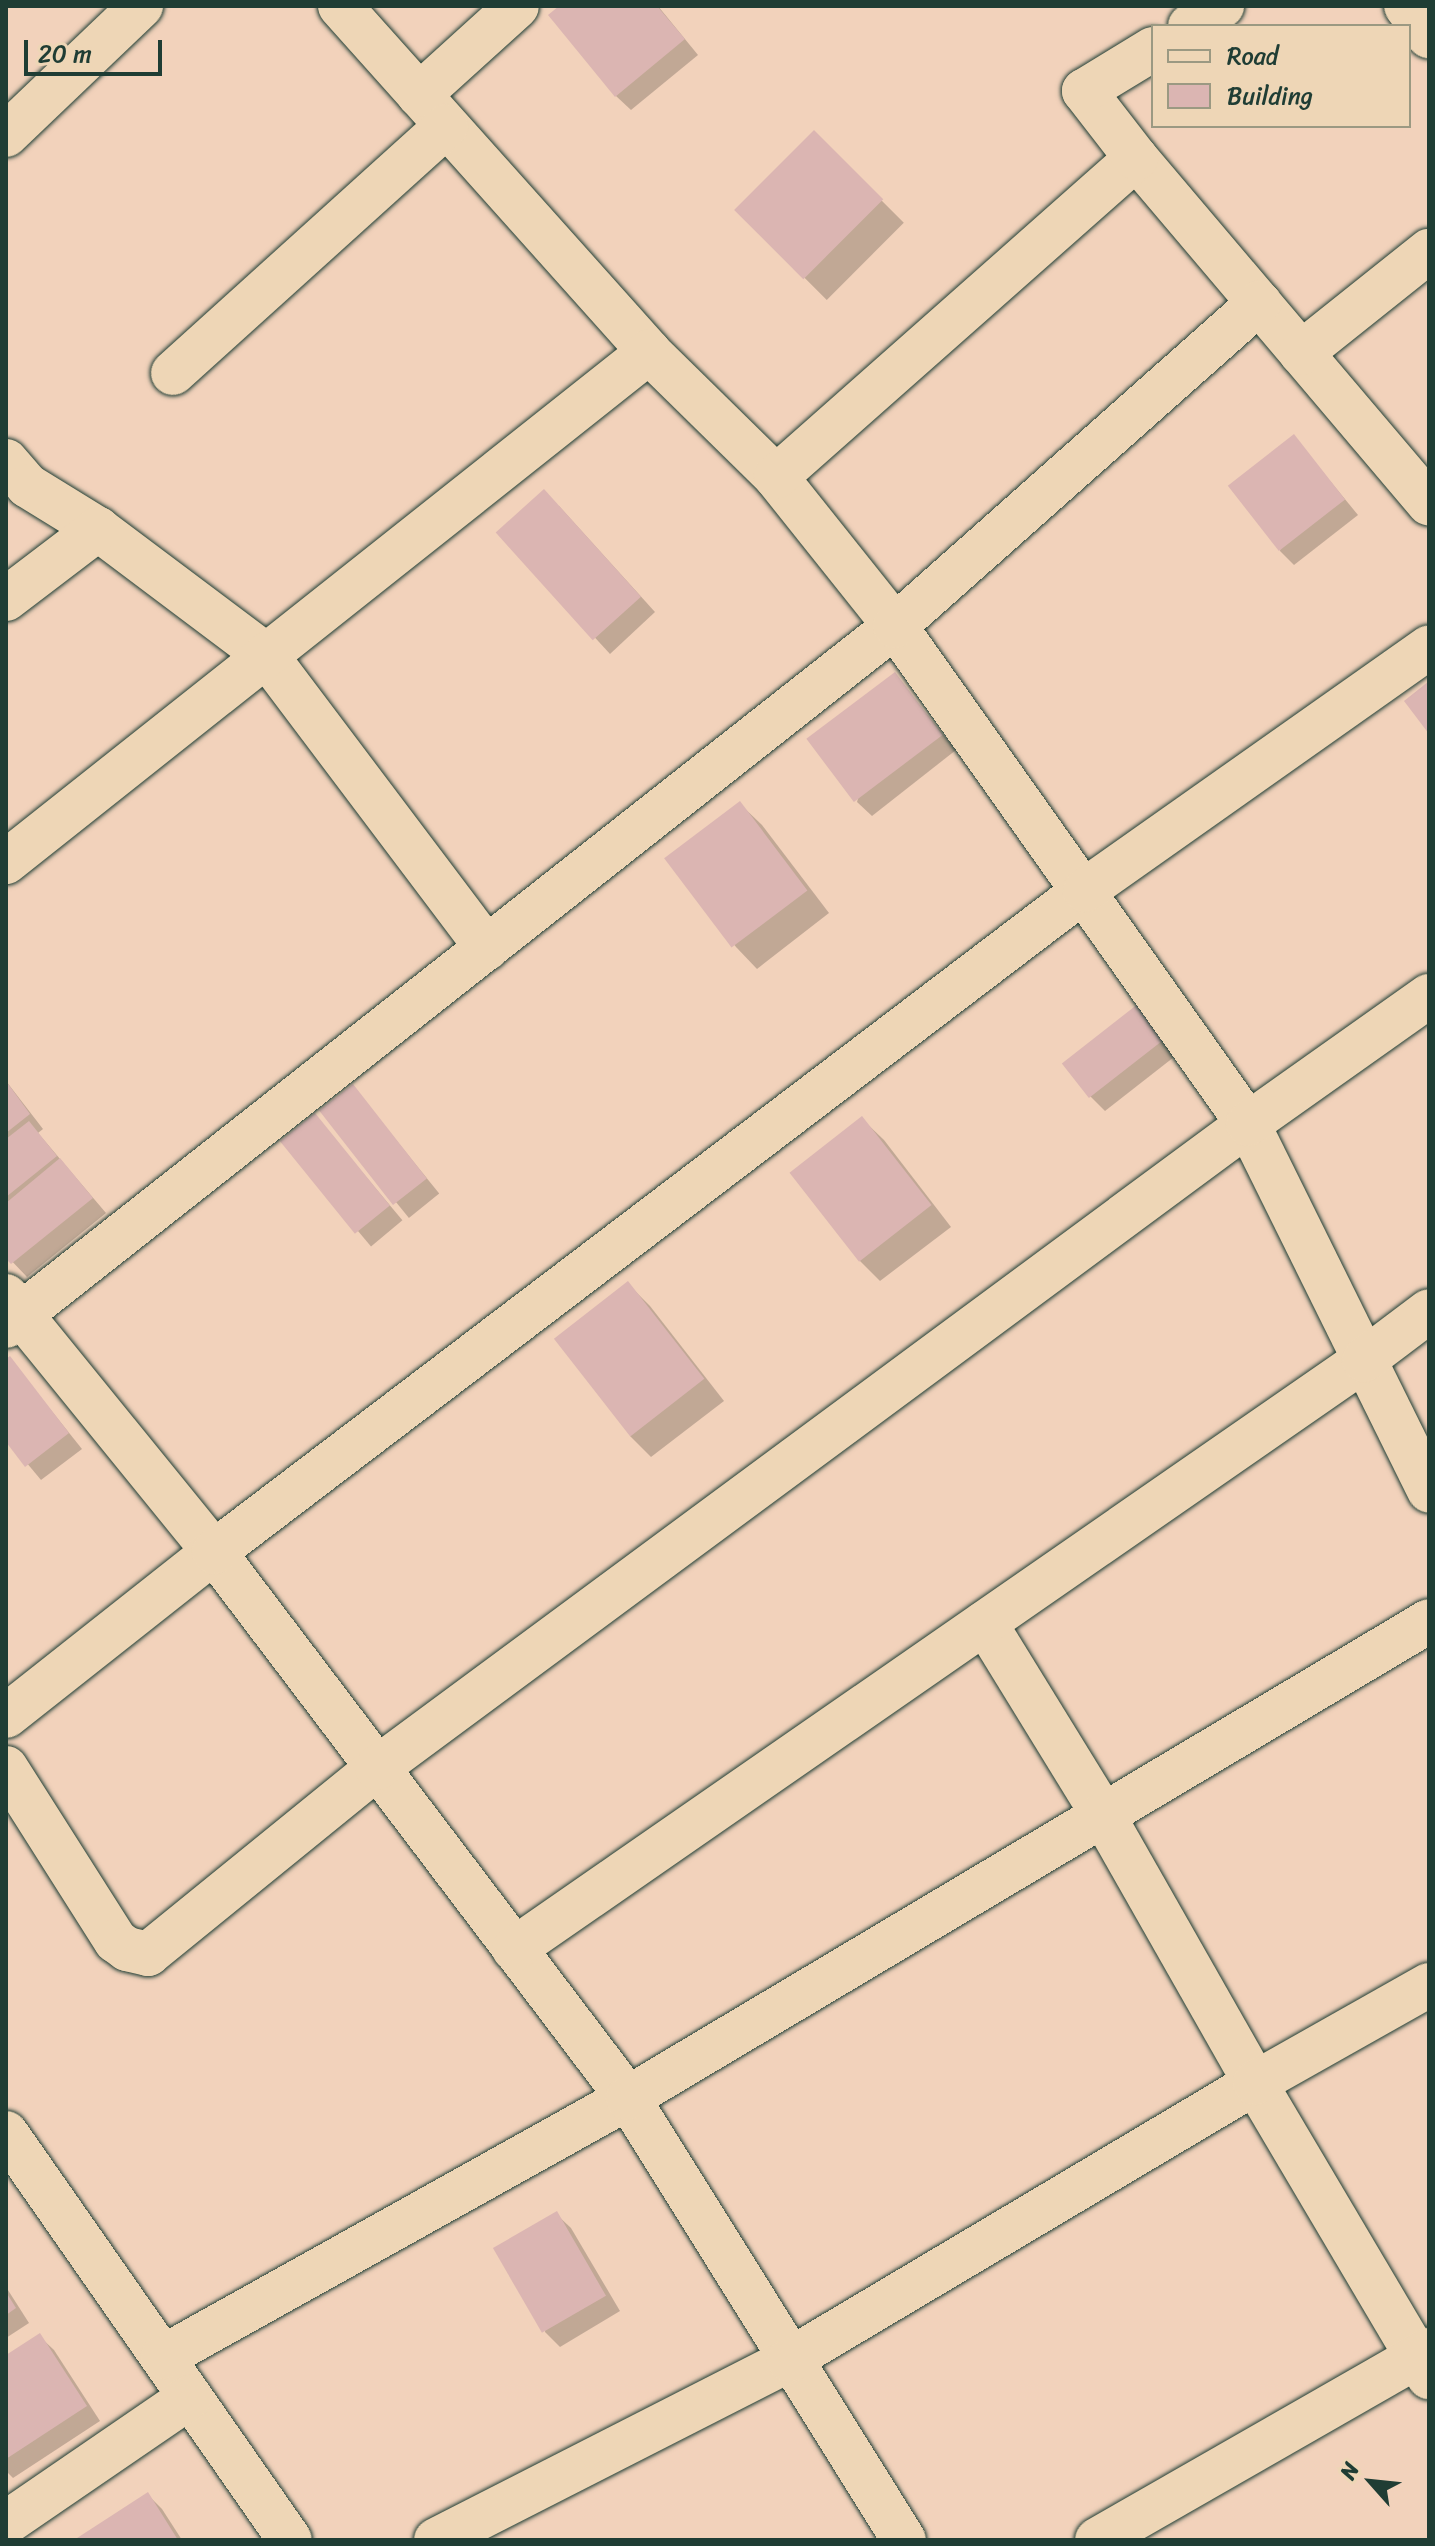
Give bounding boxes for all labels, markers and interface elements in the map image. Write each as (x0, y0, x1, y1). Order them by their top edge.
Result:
scale bar (28, 24, 166, 74)
legend (1151, 24, 1411, 128)
text: 20 m (38, 33, 92, 75)
text: Road (1227, 35, 1278, 77)
text: Building (1227, 75, 1313, 117)
north arrow (1331, 2442, 1411, 2522)
text: N (1328, 2455, 1370, 2487)

